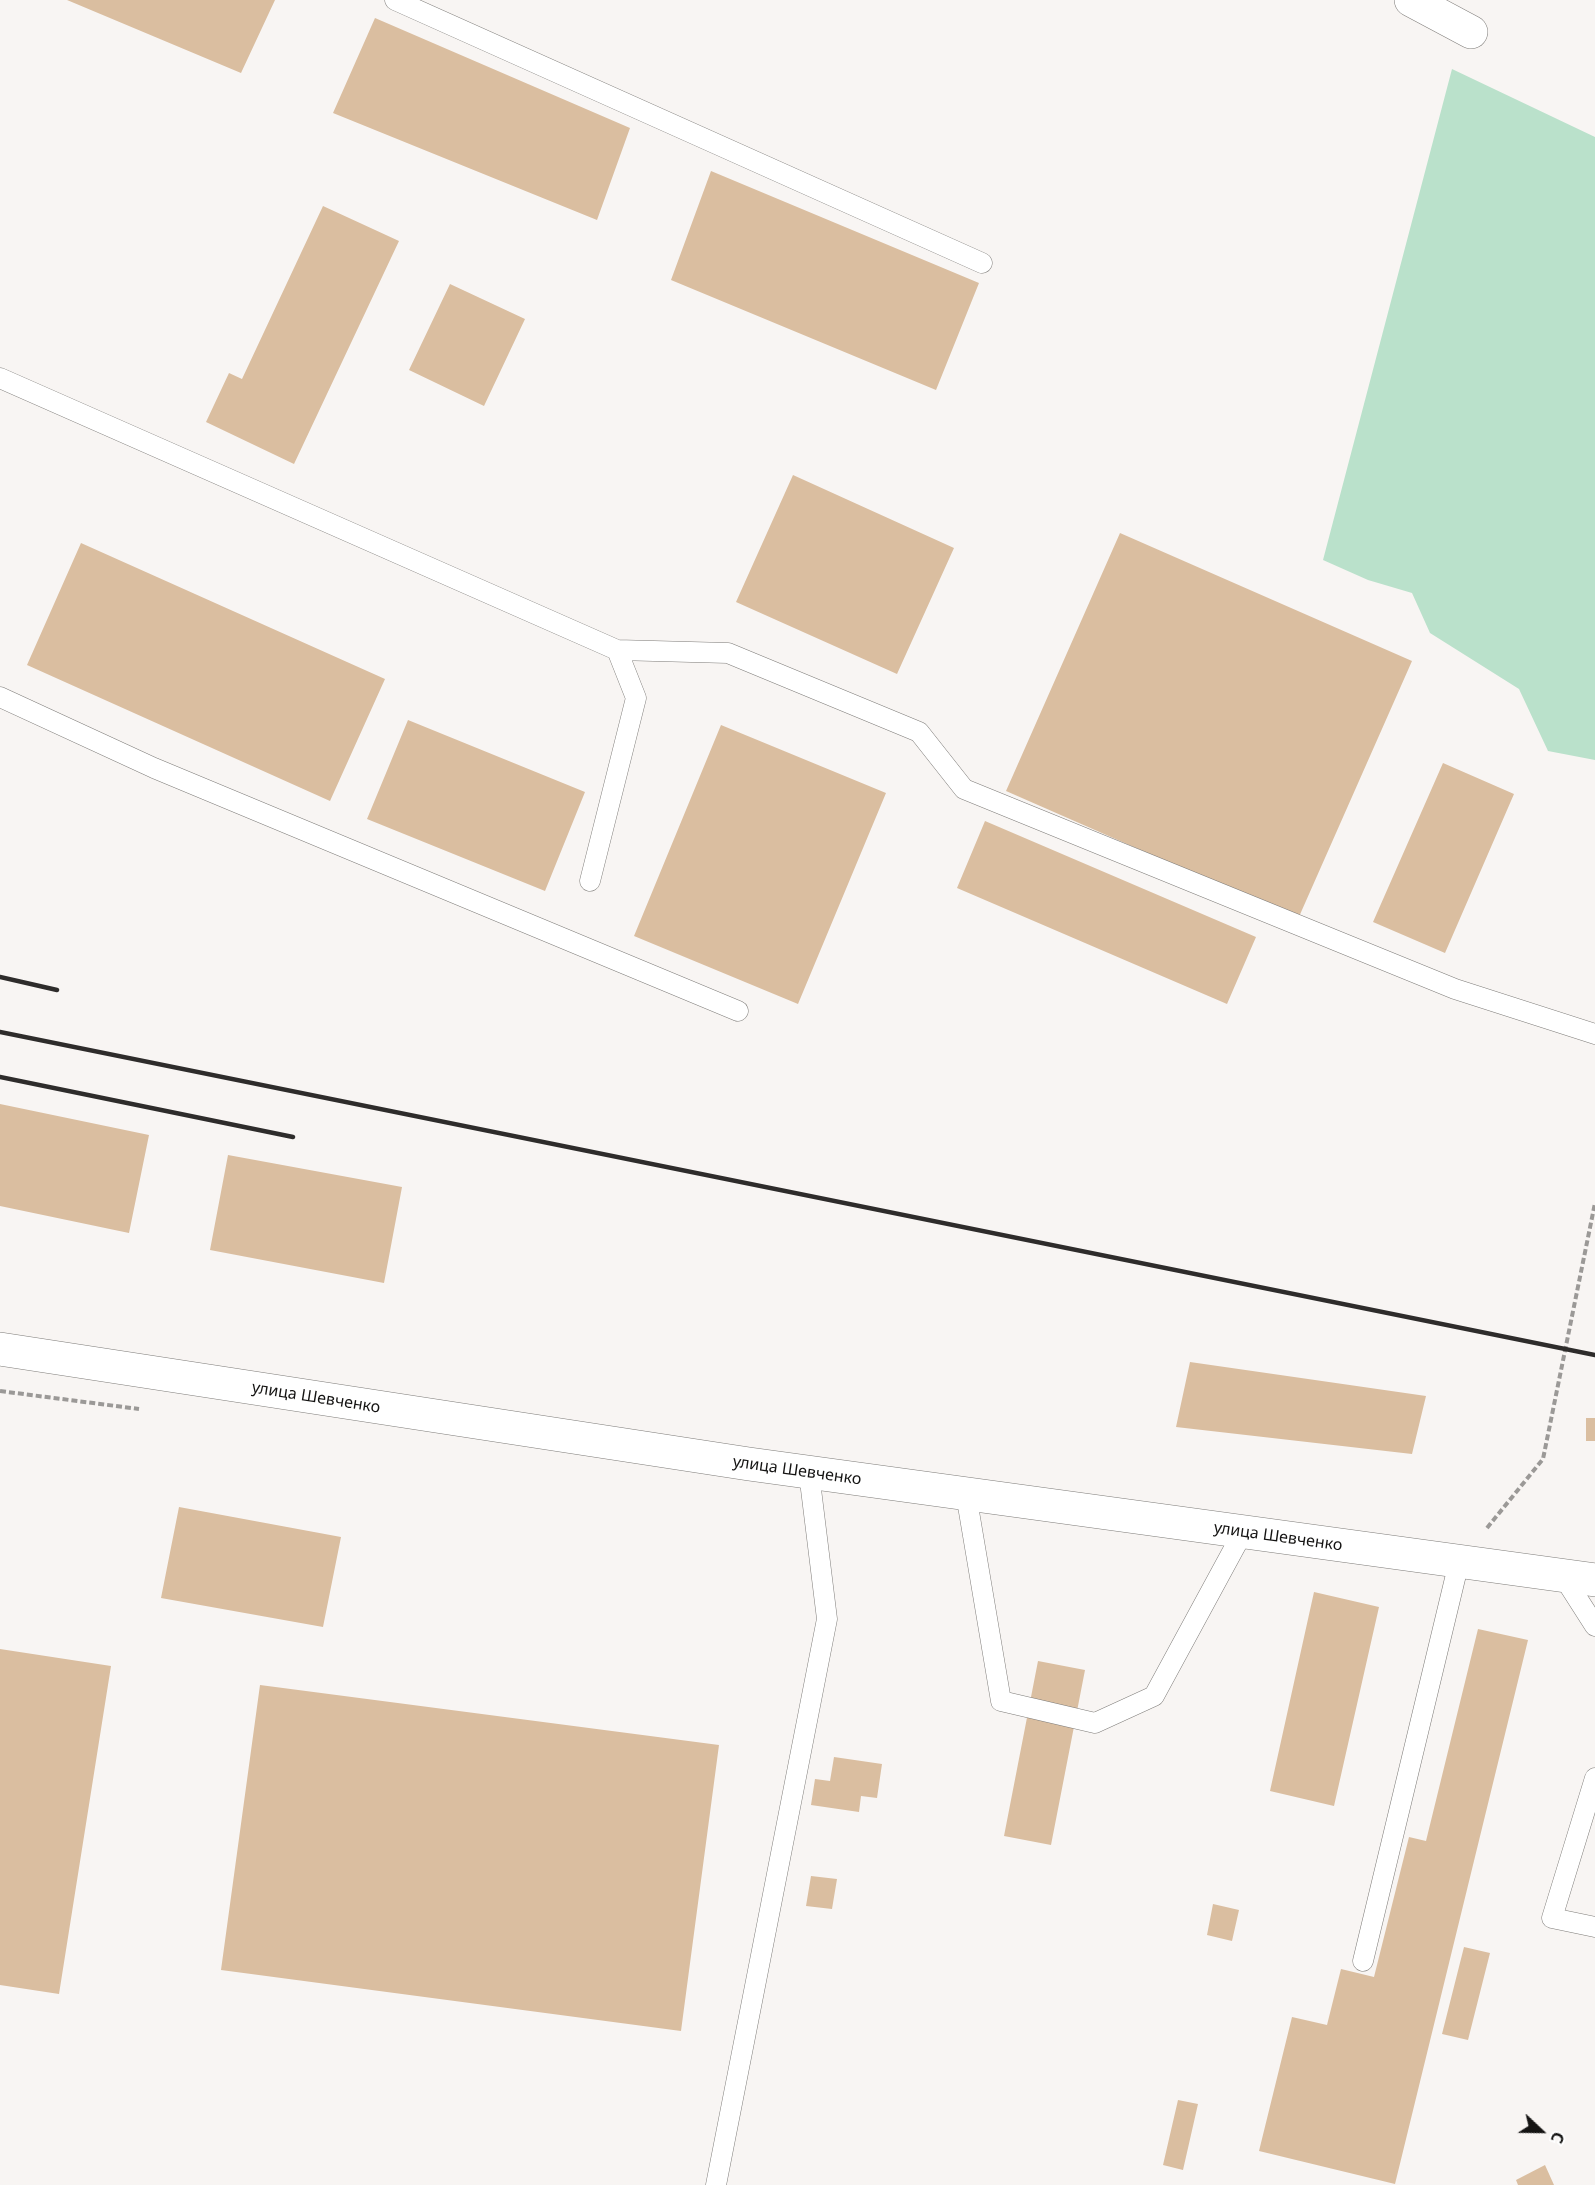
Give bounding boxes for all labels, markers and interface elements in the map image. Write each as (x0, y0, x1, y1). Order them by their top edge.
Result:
street label: улица Шевченко (250, 1378, 382, 1418)
street label: улица Шевченко (731, 1452, 863, 1490)
street label: улица Шевченко (1212, 1518, 1344, 1556)
north arrow (1511, 2101, 1571, 2161)
text: С (1546, 2129, 1570, 2147)

